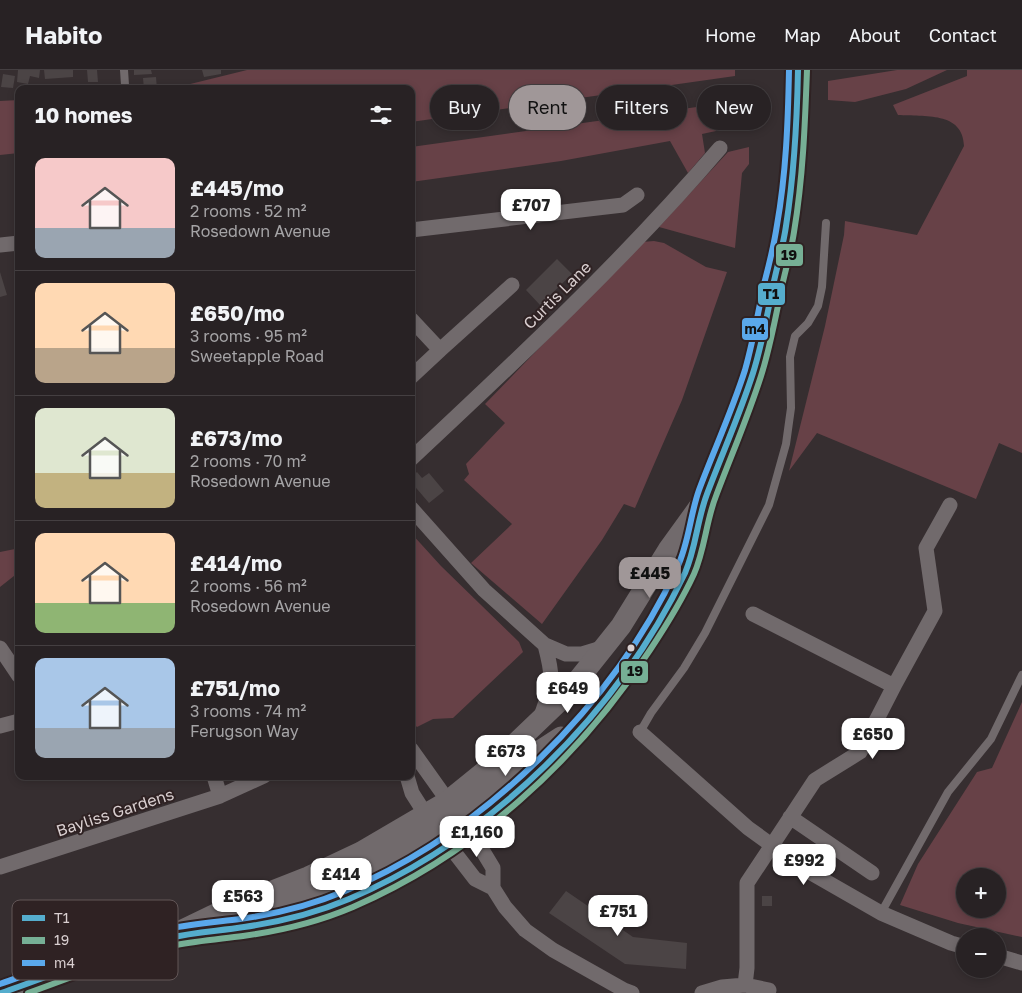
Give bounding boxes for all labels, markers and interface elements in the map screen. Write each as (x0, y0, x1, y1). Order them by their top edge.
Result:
text: Habito (25, 20, 103, 49)
text: Home (705, 24, 756, 46)
text: Map (784, 24, 821, 46)
text: About (849, 24, 901, 46)
text: Contact (929, 24, 997, 46)
chip: Buy (430, 85, 499, 130)
chip: Rent (509, 85, 586, 130)
chip: Filters (596, 85, 687, 130)
chip: New (697, 85, 771, 130)
icon: filters (367, 101, 395, 129)
text: 10 homes (35, 102, 133, 128)
text: £445/mo (190, 175, 284, 201)
icon: home (75, 178, 135, 238)
pin: £707 (501, 189, 561, 231)
text: £707 (512, 195, 550, 215)
text: 2 rooms · 52 m² (190, 201, 306, 221)
text: Rosedown Avenue (190, 221, 331, 241)
line badge: 19 (775, 243, 804, 267)
text: 19 (781, 246, 797, 263)
street label: Curtis Lane (519, 257, 595, 333)
line badge: T1 (757, 282, 786, 306)
text: T1 (763, 285, 779, 302)
text: £650/mo (190, 300, 285, 326)
icon: home (75, 303, 135, 363)
line badge: m4 (741, 317, 769, 341)
text: m4 (745, 320, 766, 337)
text: 3 rooms · 95 m² (190, 326, 307, 346)
text: Sweetapple Road (190, 346, 324, 366)
text: £673/mo (190, 425, 283, 451)
icon: home (75, 428, 135, 488)
text: 2 rooms · 70 m² (190, 451, 306, 471)
text: Rosedown Avenue (190, 471, 331, 491)
text: £414/mo (190, 550, 282, 576)
icon: home (75, 553, 135, 613)
pin: £445 (620, 556, 680, 599)
text: £445 (630, 563, 670, 583)
text: 2 rooms · 56 m² (190, 576, 307, 596)
text: Rosedown Avenue (190, 596, 331, 616)
unlabelled marker (626, 643, 636, 653)
line badge: 19 (620, 660, 649, 684)
text: 19 (627, 662, 643, 679)
pin: £649 (538, 672, 598, 714)
text: £751/mo (190, 675, 280, 701)
icon: home (75, 678, 135, 738)
text: £649 (548, 678, 588, 698)
text: 3 rooms · 74 m² (190, 701, 306, 721)
pin: £650 (843, 718, 903, 760)
text: Ferugson Way (190, 721, 299, 741)
text: £650 (853, 724, 893, 744)
pin: £673 (476, 734, 536, 777)
text: £673 (486, 741, 526, 761)
street label: Bayliss Gardens (54, 784, 176, 840)
pin: £1,160 (436, 816, 518, 858)
text: £1,160 (451, 822, 503, 842)
pin: £992 (774, 844, 834, 886)
text: £992 (784, 850, 824, 870)
pin: £414 (311, 858, 371, 900)
text: £414 (322, 864, 360, 884)
map controls (956, 868, 1006, 978)
button: + (956, 868, 1006, 918)
pin: £563 (213, 880, 273, 922)
text: £563 (223, 886, 263, 906)
pin: £751 (588, 894, 648, 937)
legend (12, 900, 178, 980)
text: £751 (599, 901, 637, 921)
text: T1 (54, 909, 70, 926)
button: − (956, 928, 1006, 978)
text: 19 (54, 931, 69, 948)
text: m4 (54, 954, 75, 971)

